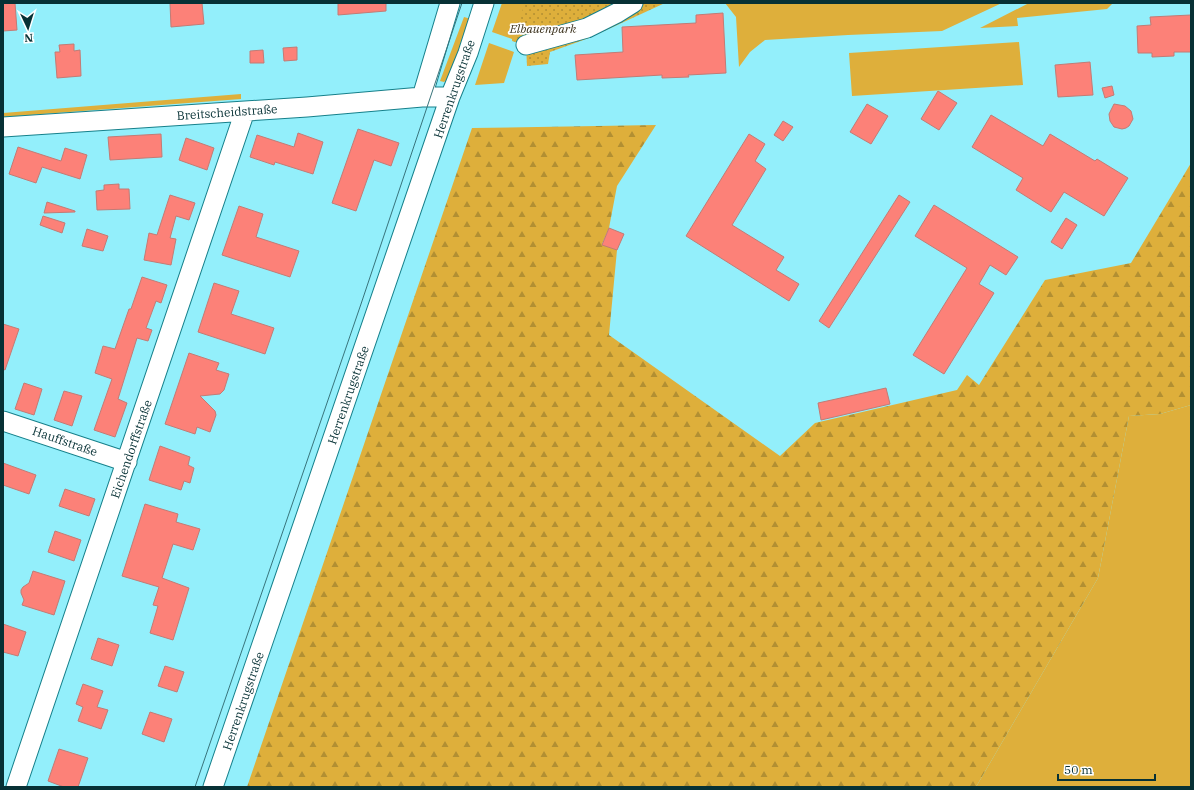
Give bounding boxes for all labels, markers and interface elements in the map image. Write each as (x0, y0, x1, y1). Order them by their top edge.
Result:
north arrow (8, 8, 48, 48)
park label: Elbauenpark (509, 21, 577, 36)
text: N (24, 31, 34, 45)
street label: Herrenkrugstraße (430, 38, 478, 140)
street label: Breitscheidstraße (176, 101, 278, 123)
street label: Herrenkrugstraße (324, 344, 372, 446)
street label: Eichendorffstraße (107, 398, 155, 500)
street label: Hauffstraße (31, 423, 99, 459)
street label: Herrenkrugstraße (219, 650, 267, 752)
scale bar (1058, 756, 1155, 782)
text: 50 m (1064, 762, 1093, 777)

